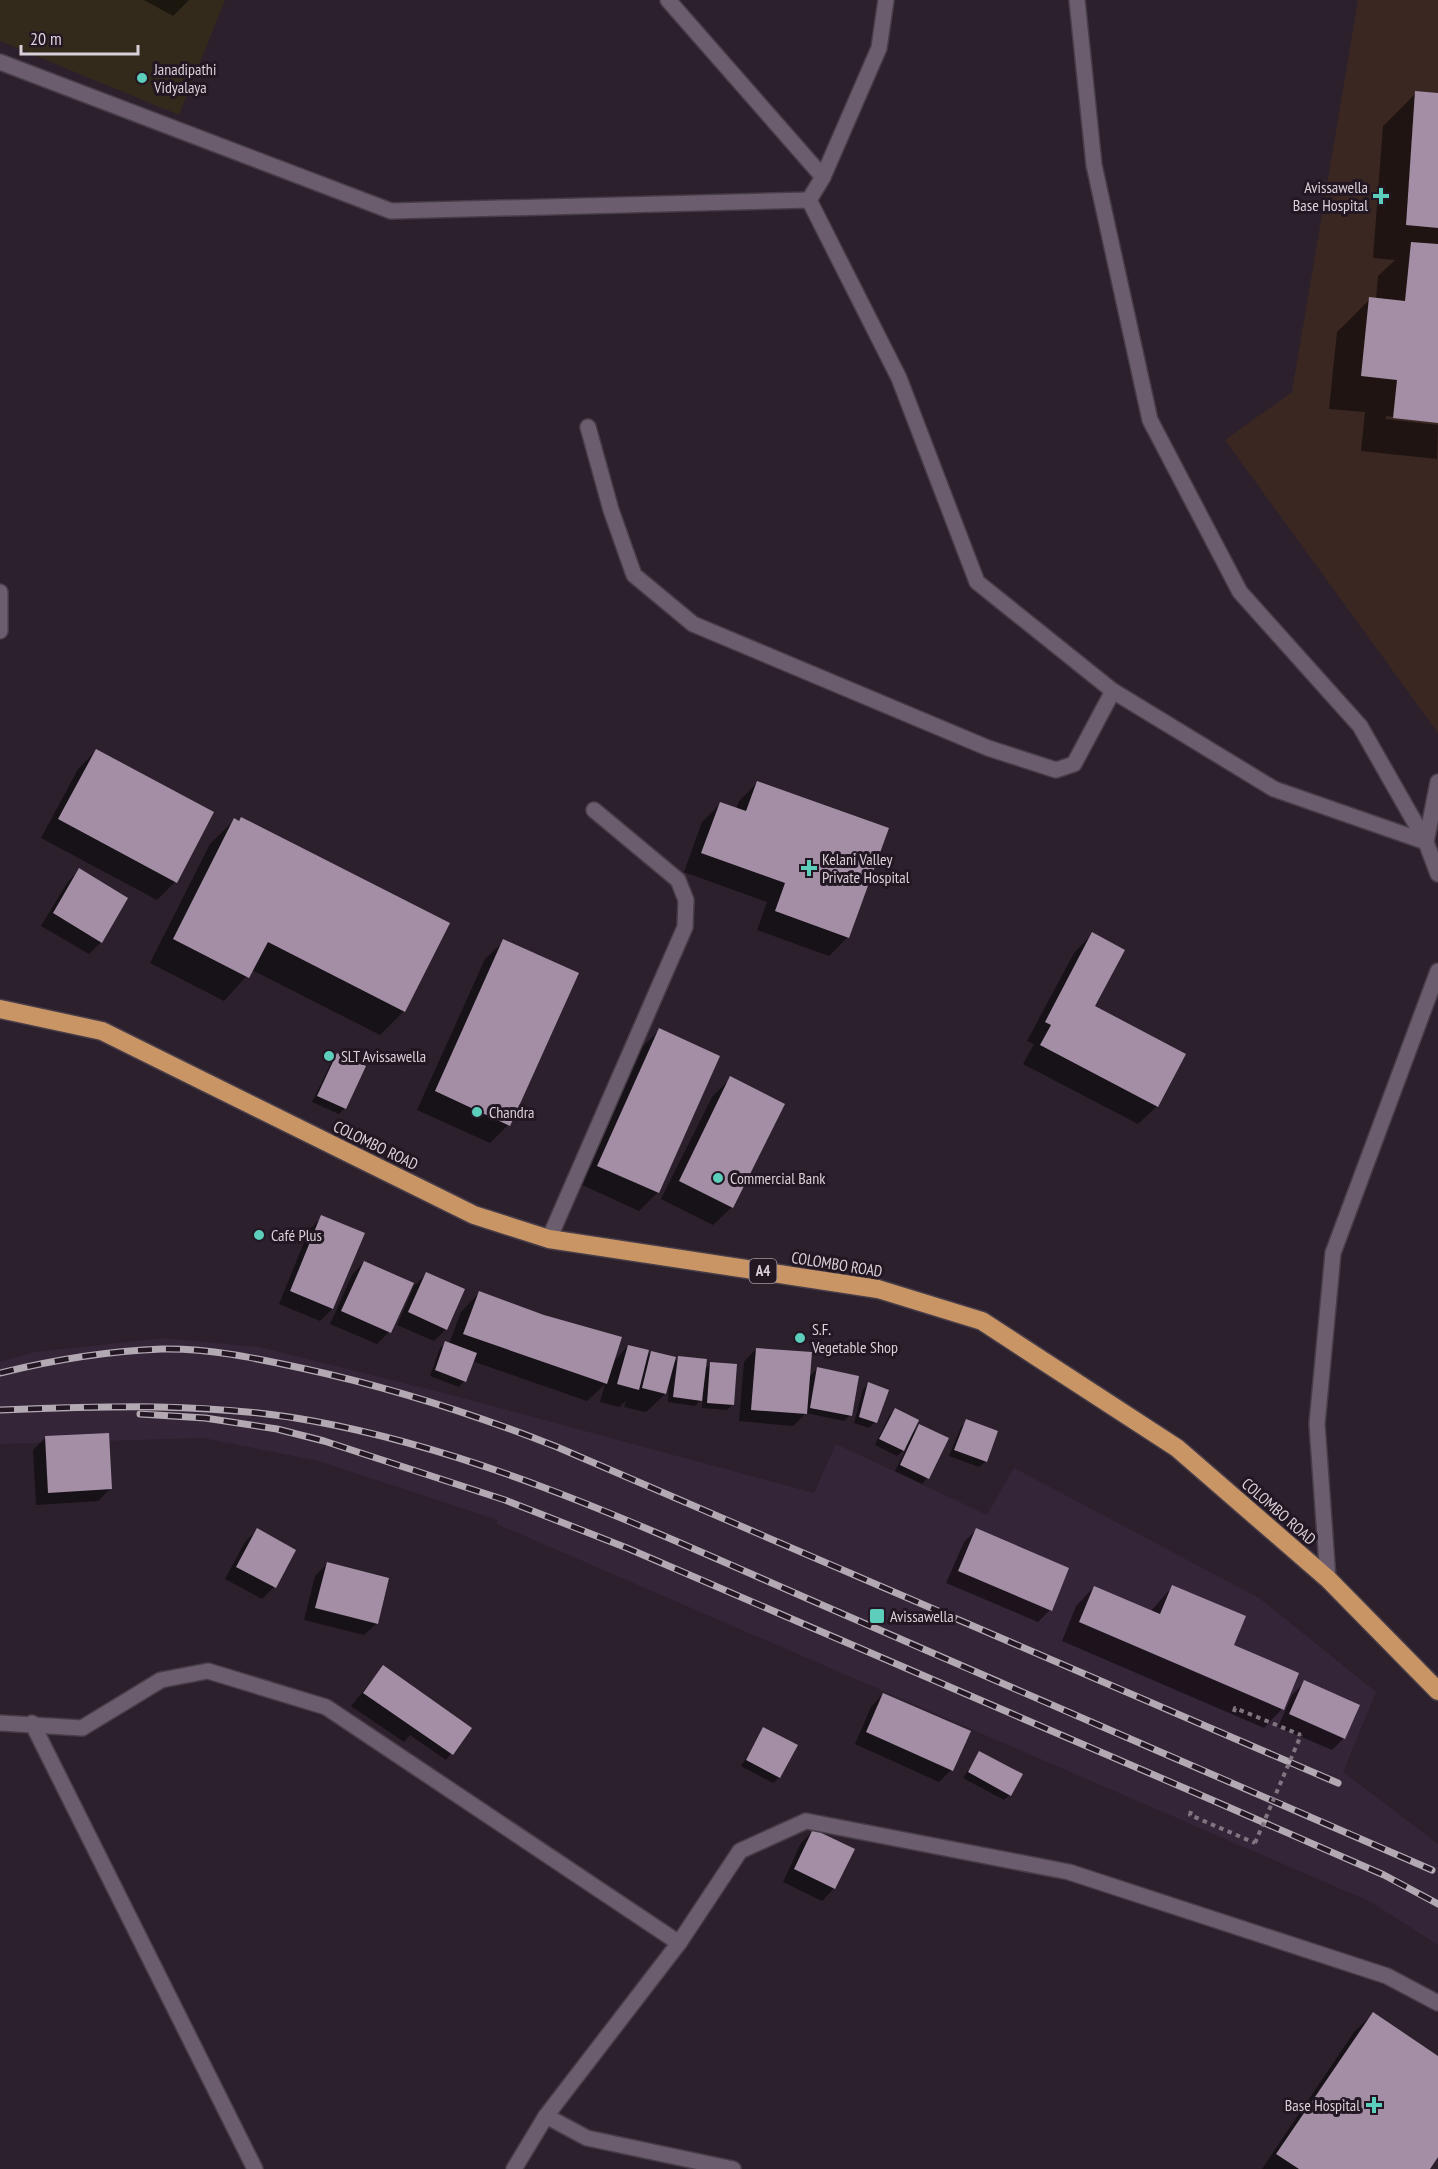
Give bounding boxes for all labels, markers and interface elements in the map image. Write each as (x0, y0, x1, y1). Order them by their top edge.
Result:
scale bar (21, 18, 138, 56)
text: 20 m (30, 27, 62, 50)
place label: Janadipathi Vidyalaya (153, 59, 216, 97)
marker: Janadipathi Vidyalaya (135, 71, 149, 85)
place label: Avissawella Base Hospital (1293, 177, 1368, 215)
marker: Avissawella Base Hospital (1372, 187, 1390, 205)
place label: Kelani Valley Private Hospital (822, 849, 910, 887)
marker: Kelani Valley Private Hospital (800, 859, 818, 877)
place label: SLT Avissawella (341, 1046, 426, 1066)
marker: SLT Avissawella (322, 1049, 336, 1063)
place label: Chandra (489, 1102, 535, 1122)
marker: Chandra (470, 1105, 484, 1119)
street label: COLOMBO ROAD (330, 1116, 422, 1174)
place label: Commercial Bank (730, 1168, 826, 1188)
marker: Commercial Bank (711, 1171, 725, 1185)
place label: Café Plus (271, 1225, 322, 1245)
marker: Café Plus (252, 1228, 266, 1242)
street label: COLOMBO ROAD (790, 1247, 884, 1281)
road number: A4 (750, 1259, 777, 1283)
place label: S.F. Vegetable Shop (811, 1319, 898, 1357)
marker: S.F. Vegetable Shop (793, 1331, 807, 1345)
street label: COLOMBO ROAD (1238, 1473, 1320, 1549)
place label: Avissawella (890, 1606, 954, 1626)
marker: Avissawella (868, 1607, 886, 1625)
place label: Base Hospital (1285, 2095, 1360, 2115)
marker: Base Hospital (1365, 2096, 1383, 2114)

